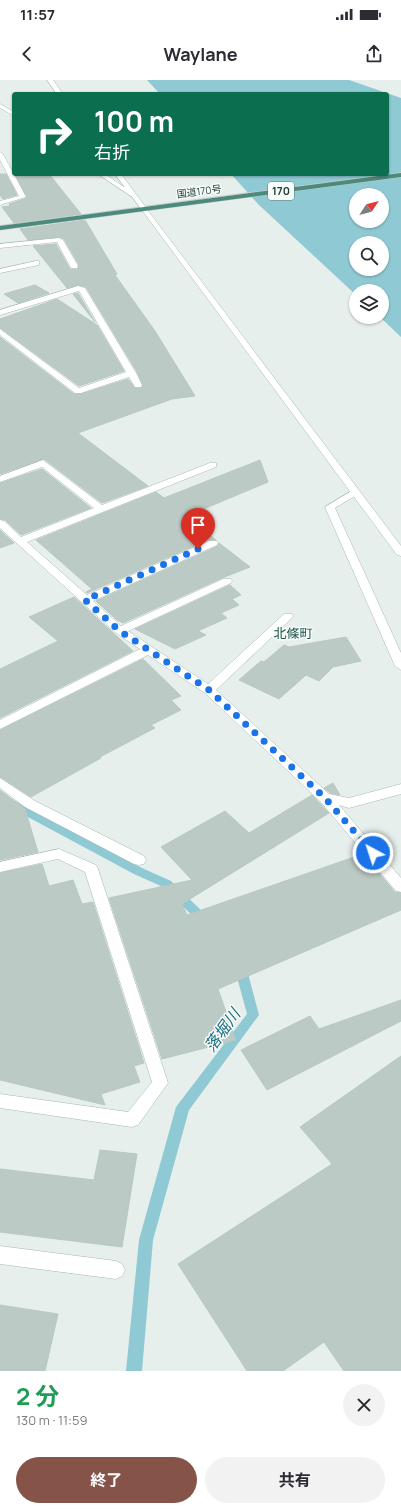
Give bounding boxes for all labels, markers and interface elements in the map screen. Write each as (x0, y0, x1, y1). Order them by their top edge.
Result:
text: 11:57 (20, 4, 55, 25)
text: Waylane (163, 42, 238, 66)
icon: back (16, 43, 38, 65)
icon: share (363, 43, 385, 65)
text: 100 m (94, 102, 174, 140)
icon: right (28, 108, 80, 160)
text: 右折 (94, 140, 130, 164)
street label: 国道170号 (176, 181, 222, 201)
road number: 170 (268, 182, 294, 200)
north arrow (349, 188, 389, 228)
map controls (349, 188, 389, 324)
button: search (349, 236, 389, 276)
button: layers (349, 284, 389, 324)
pin (181, 508, 215, 549)
icon: arrive (187, 514, 209, 536)
district label: 北條町 (273, 624, 313, 642)
position arrow (352, 832, 394, 874)
water label: 落堀川 (199, 1003, 246, 1056)
text: 2 分 (16, 1379, 59, 1412)
button: close (343, 1384, 385, 1426)
text: 130 m · 11:59 (16, 1411, 88, 1429)
button: 終了 (16, 1457, 197, 1503)
button: 共有 (205, 1457, 385, 1503)

